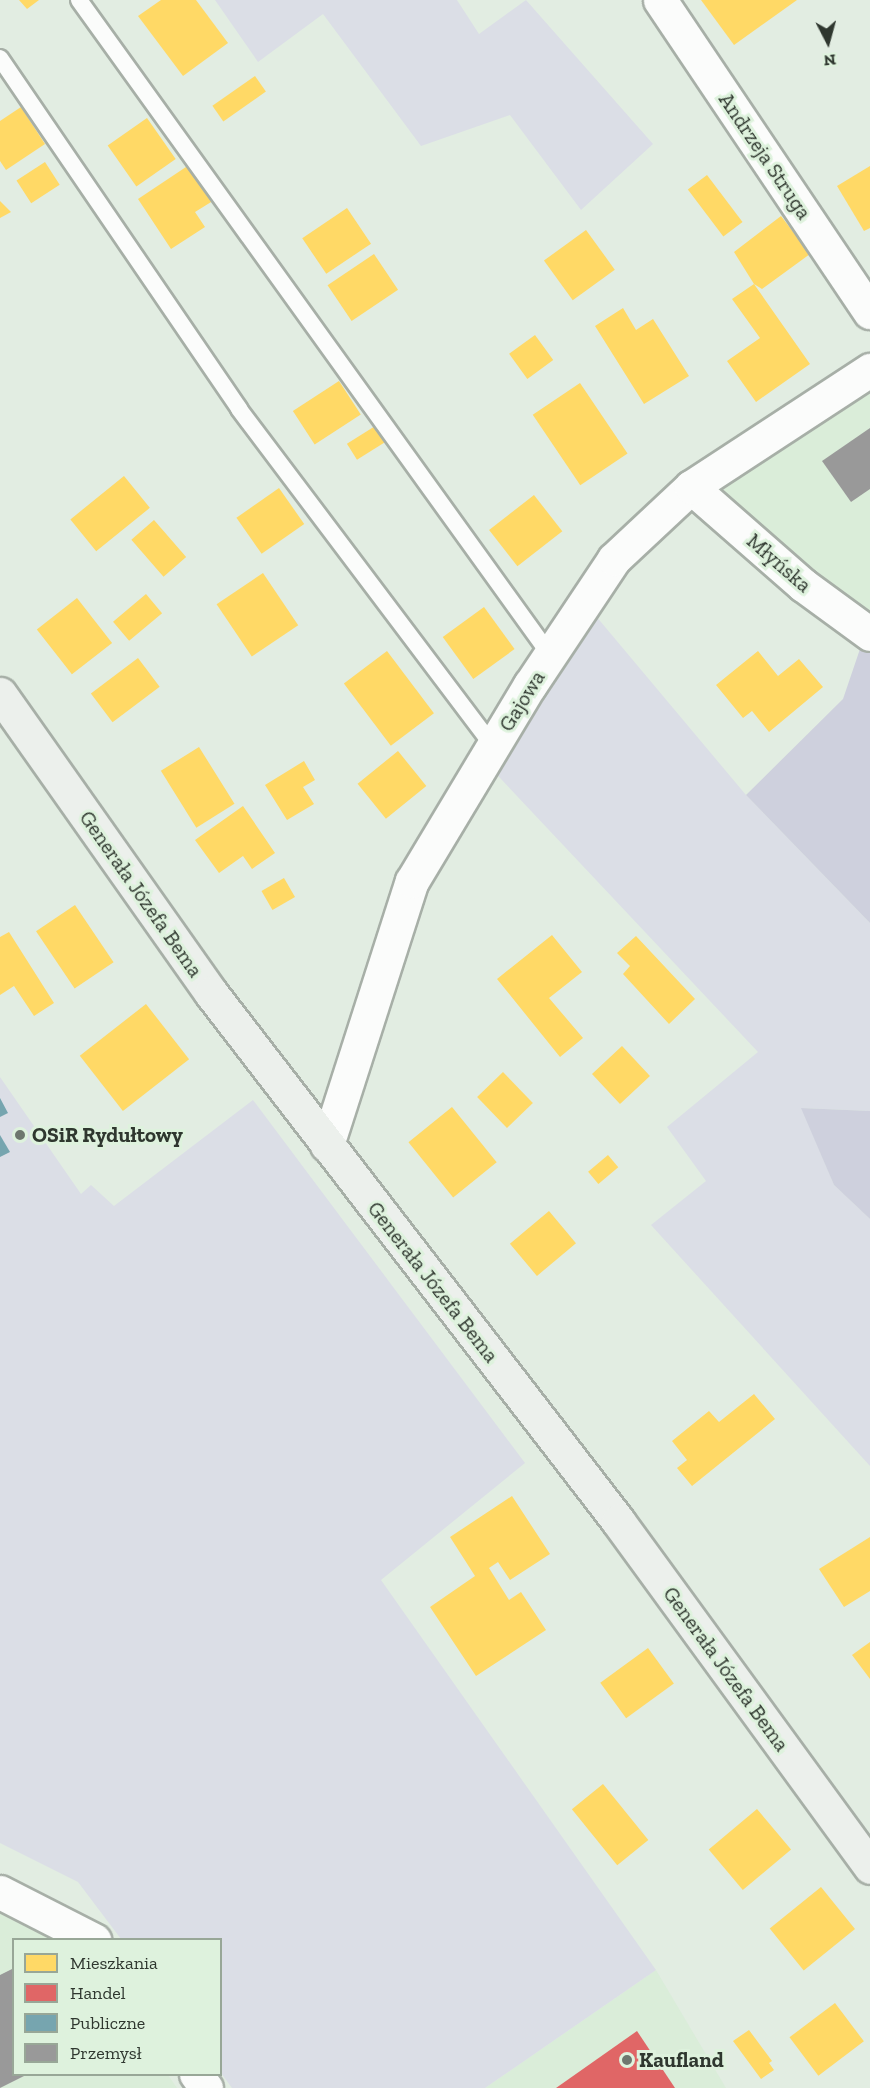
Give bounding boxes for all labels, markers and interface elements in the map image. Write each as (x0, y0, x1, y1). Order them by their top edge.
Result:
north arrow (798, 12, 858, 72)
text: N (823, 50, 837, 70)
street label: Andrzeja Struga (713, 88, 817, 224)
street label: Młyńska (742, 528, 816, 598)
street label: Gajowa (494, 666, 550, 736)
street label: Generała Józefa Bema (74, 806, 208, 982)
place label: OSiR Rydułtowy (32, 1122, 183, 1148)
marker: OSiR Rydułtowy (13, 1128, 27, 1142)
street label: Generała Józefa Bema (362, 1196, 504, 1368)
street label: Generała Józefa Bema (658, 1582, 794, 1756)
legend (12, 1938, 222, 2076)
text: Mieszkania (70, 1952, 158, 1974)
text: Handel (70, 1982, 126, 2004)
text: Publiczne (70, 2012, 145, 2034)
text: Przemysł (70, 2042, 142, 2064)
place label: Kaufland (639, 2047, 724, 2073)
marker: Kaufland (620, 2053, 634, 2067)

